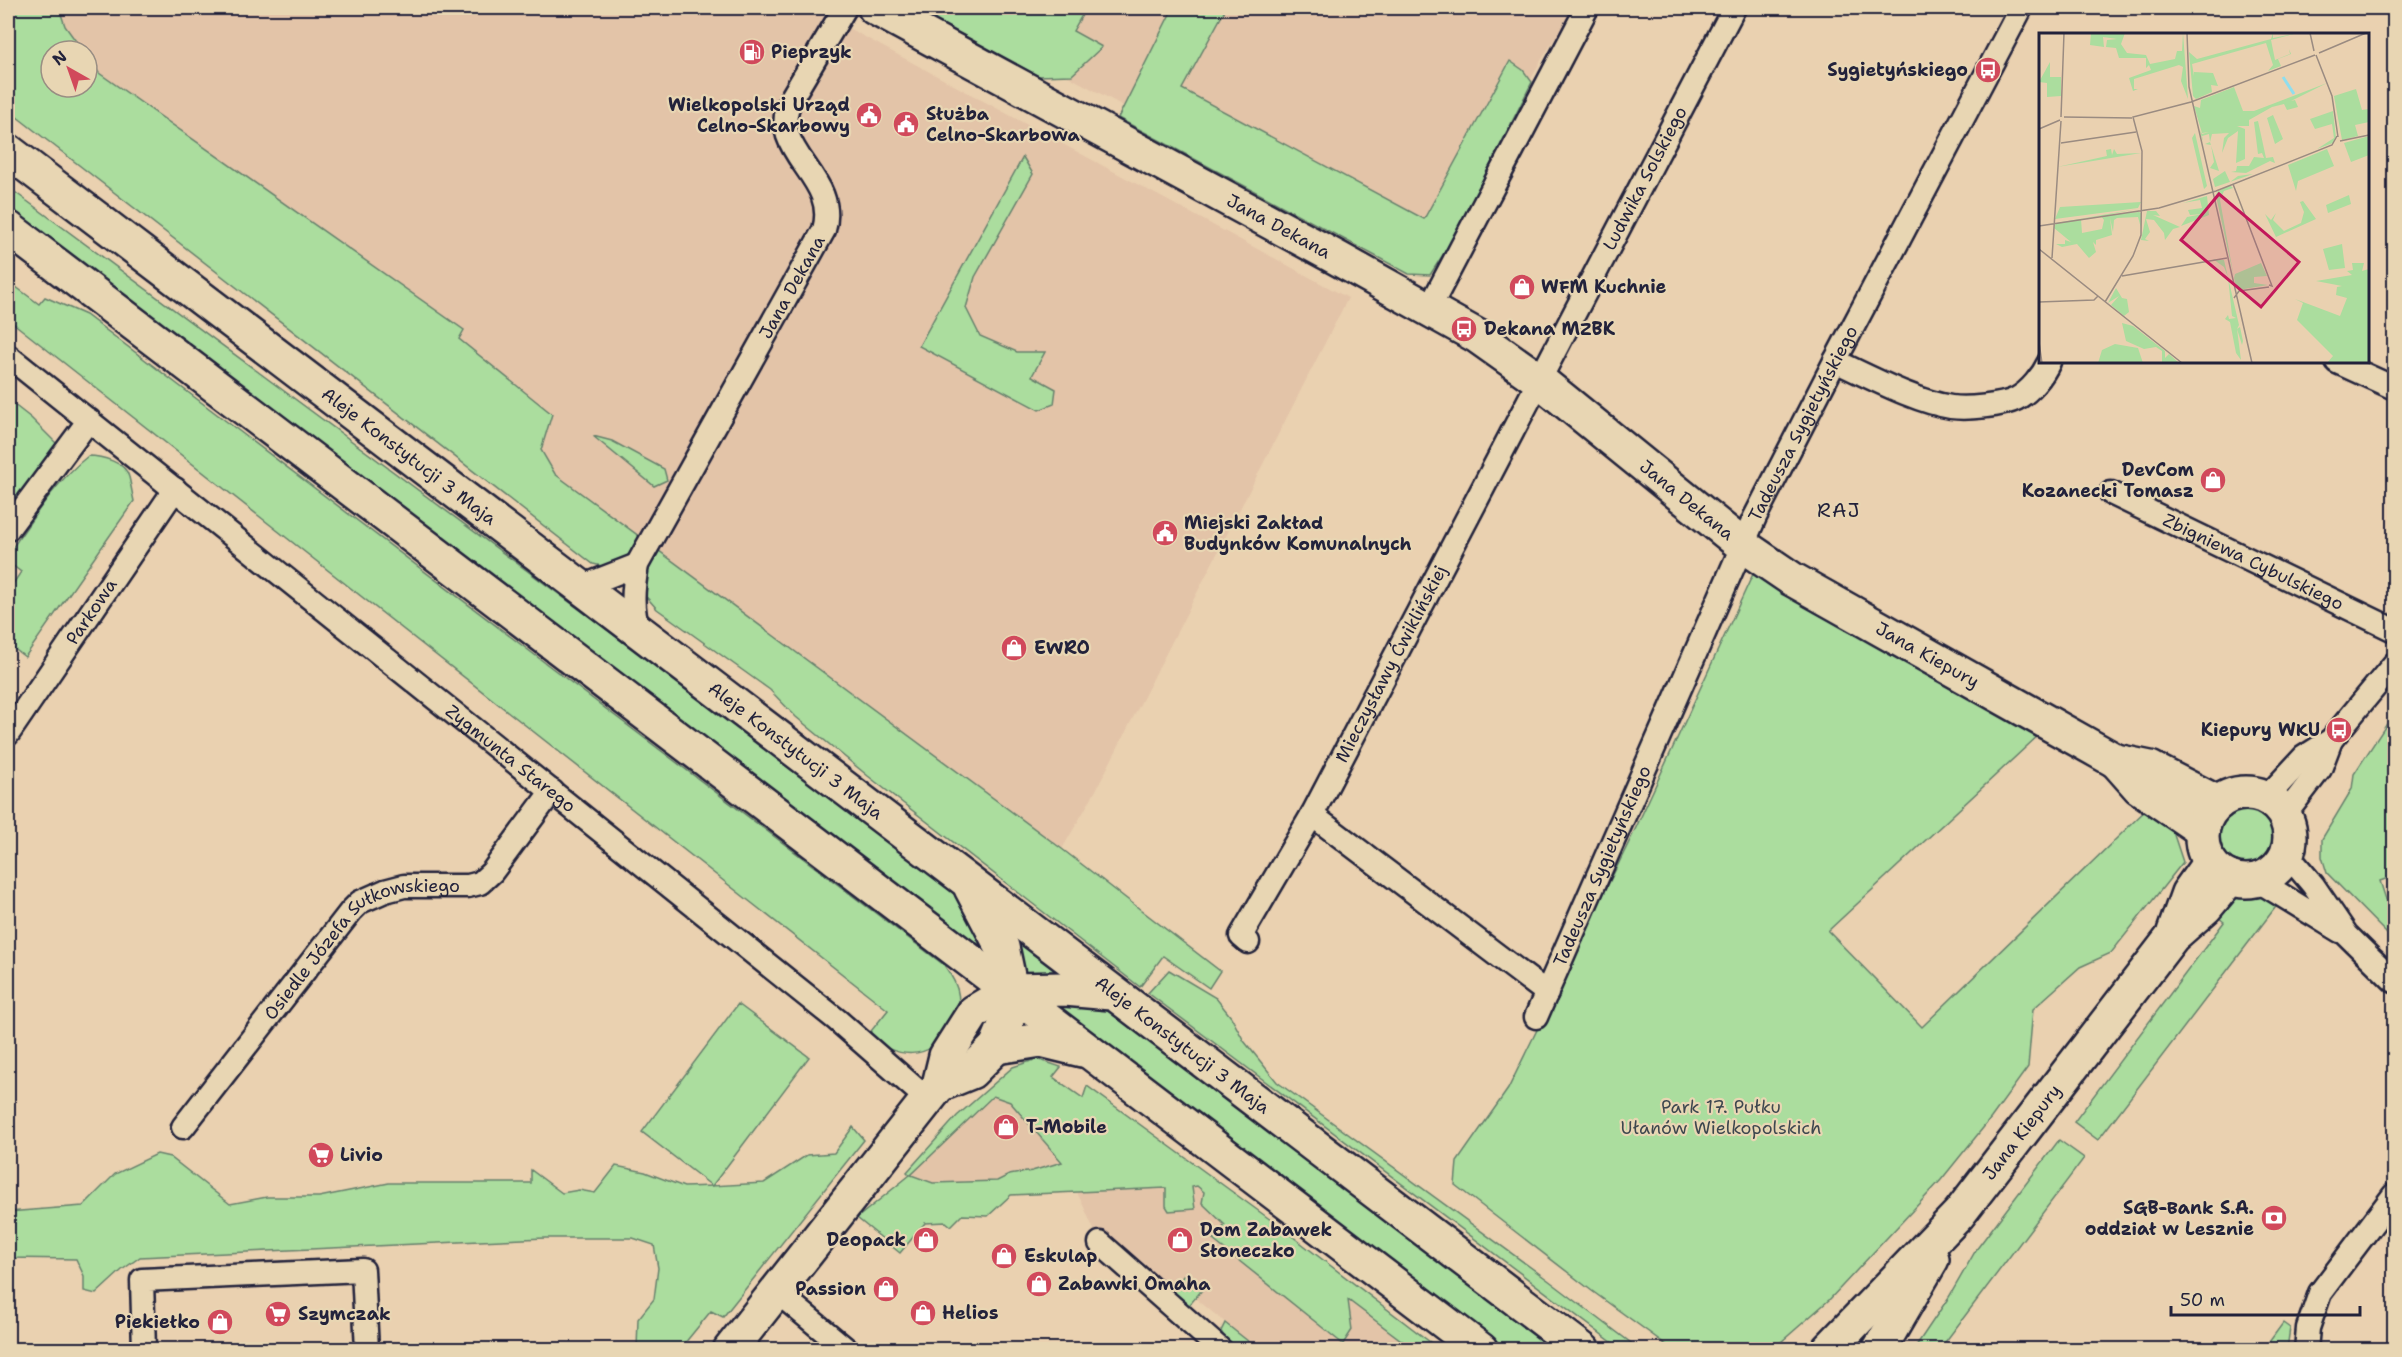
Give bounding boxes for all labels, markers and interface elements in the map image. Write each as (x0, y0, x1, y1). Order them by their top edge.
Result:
inset map (2039, 33, 2369, 363)
fuel station icon: Pieprzyk (737, 37, 767, 67)
north arrow (39, 39, 99, 99)
place label: Pieprzyk (771, 40, 852, 64)
text: N (48, 46, 71, 70)
bus stop icon: Sygietyńskiego (1973, 55, 2003, 85)
place label: Sygietyńskiego (1827, 58, 1968, 82)
place label: Wielkopolski Urząd Celno-Skarbowy (668, 93, 850, 138)
public building icon: Wielkopolski Urząd Celno-Skarbowy (854, 100, 884, 130)
place label: Służba Celno-Skarbowa (926, 102, 1081, 147)
street label: Ludwika Solskiego (1597, 102, 1693, 255)
public building icon: Służba Celno-Skarbowa (891, 109, 921, 139)
street label: Jana Dekana (1222, 189, 1335, 264)
street label: Jana Dekana (754, 231, 831, 343)
shop icon: WFM Kuchnie (1507, 272, 1537, 302)
place label: WFM Kuchnie (1541, 275, 1667, 299)
bus stop icon: Dekana MZBK (1449, 314, 1479, 344)
place label: Dekana MZBK (1484, 317, 1616, 341)
street label: Tadeusza Sygietyńskiego (1743, 322, 1863, 525)
street label: Aleje Konstytucji 3 Maja (317, 382, 501, 531)
street label: Jana Dekana (1635, 455, 1739, 546)
place label: DevCom Kozanecki Tomasz (2022, 458, 2195, 503)
shop icon: DevCom Kozanecki Tomasz (2198, 465, 2228, 495)
district label: RAJ (1817, 497, 1861, 523)
street label: Zbigniewa Cybulskiego (2159, 508, 2348, 616)
place label: Miejski Zakład Budynków Komunalnych (1184, 511, 1412, 556)
public building icon: Miejski Zakład Budynków Komunalnych (1150, 518, 1180, 548)
street label: Mieczysławy Ćwiklińskiej (1330, 561, 1452, 767)
street label: Parkowa (60, 574, 122, 649)
street label: Jana Kiepury (1871, 616, 1984, 694)
shop icon: EWRO (999, 633, 1029, 663)
place label: EWRO (1034, 636, 1090, 660)
street label: Aleje Konstytucji 3 Maja (703, 676, 888, 825)
street label: Zygmunta Starego (441, 699, 581, 818)
bus stop icon: Kiepury WKU (2324, 715, 2354, 745)
place label: Kiepury WKU (2201, 718, 2320, 742)
street label: Tadeusza Sygietyńskiego (1548, 762, 1657, 970)
street label: Osiedle Józefa Sułkowskiego (259, 874, 460, 1025)
street label: Aleje Konstytucji 3 Maja (1090, 971, 1275, 1119)
street label: Jana Kiepury (1977, 1079, 2067, 1185)
park label: Park 17. Pułku Ułanów Wielkopolskich (1621, 1095, 1821, 1140)
shop icon: T-Mobile (991, 1112, 1021, 1142)
place label: T-Mobile (1026, 1115, 1107, 1139)
supermarket icon: Livio (306, 1140, 336, 1170)
place label: Livio (340, 1143, 383, 1167)
place label: SGB-Bank S.A. oddział w Lesznie (2085, 1196, 2254, 1241)
bank icon: SGB-Bank S.A. oddział w Lesznie (2259, 1203, 2289, 1233)
place label: Dom Zabawek Słoneczko (1200, 1218, 1332, 1263)
shop icon: Deopack (911, 1225, 941, 1255)
shop icon: Dom Zabawek Słoneczko (1165, 1225, 1195, 1255)
place label: Deopack (827, 1228, 906, 1252)
shop icon: Eskulap (989, 1241, 1019, 1271)
place label: Eskulap (1024, 1244, 1098, 1268)
shop icon: Zabawki Omaha (1024, 1269, 1054, 1299)
place label: Zabawki Omaha (1058, 1272, 1211, 1296)
shop icon: Passion (871, 1274, 901, 1304)
place label: Passion (795, 1277, 866, 1301)
scale bar (2171, 1279, 2360, 1317)
text: 50 m (2180, 1288, 2225, 1312)
shop icon: Helios (908, 1298, 938, 1328)
supermarket icon: Szymczak (263, 1299, 293, 1329)
place label: Helios (942, 1301, 998, 1325)
place label: Szymczak (298, 1302, 391, 1326)
shop icon: Piekiełko (205, 1307, 235, 1337)
place label: Piekiełko (115, 1310, 200, 1334)

